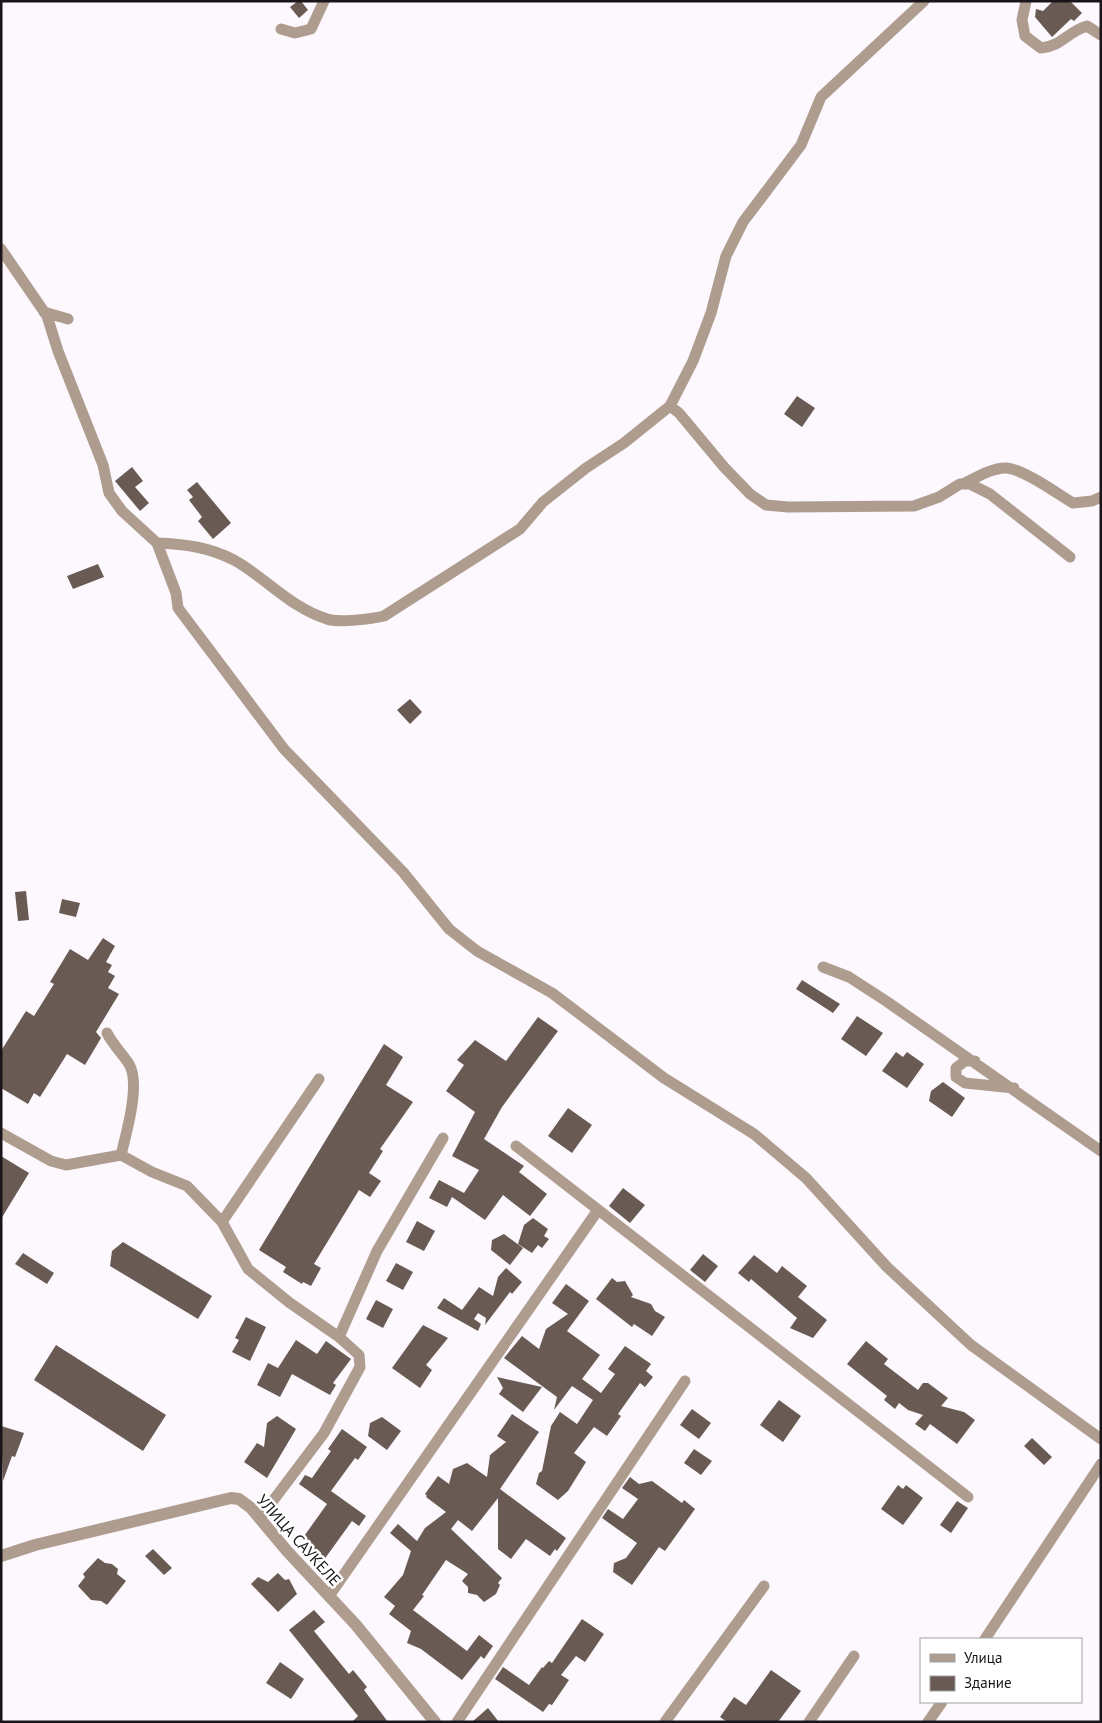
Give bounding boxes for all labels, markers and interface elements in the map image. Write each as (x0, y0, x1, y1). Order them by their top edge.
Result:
street label: УЛИЦА САУКЕЛЕ (253, 1490, 345, 1590)
legend (920, 1638, 1082, 1703)
text: Улица (964, 1648, 1002, 1667)
text: Здание (964, 1673, 1012, 1692)

